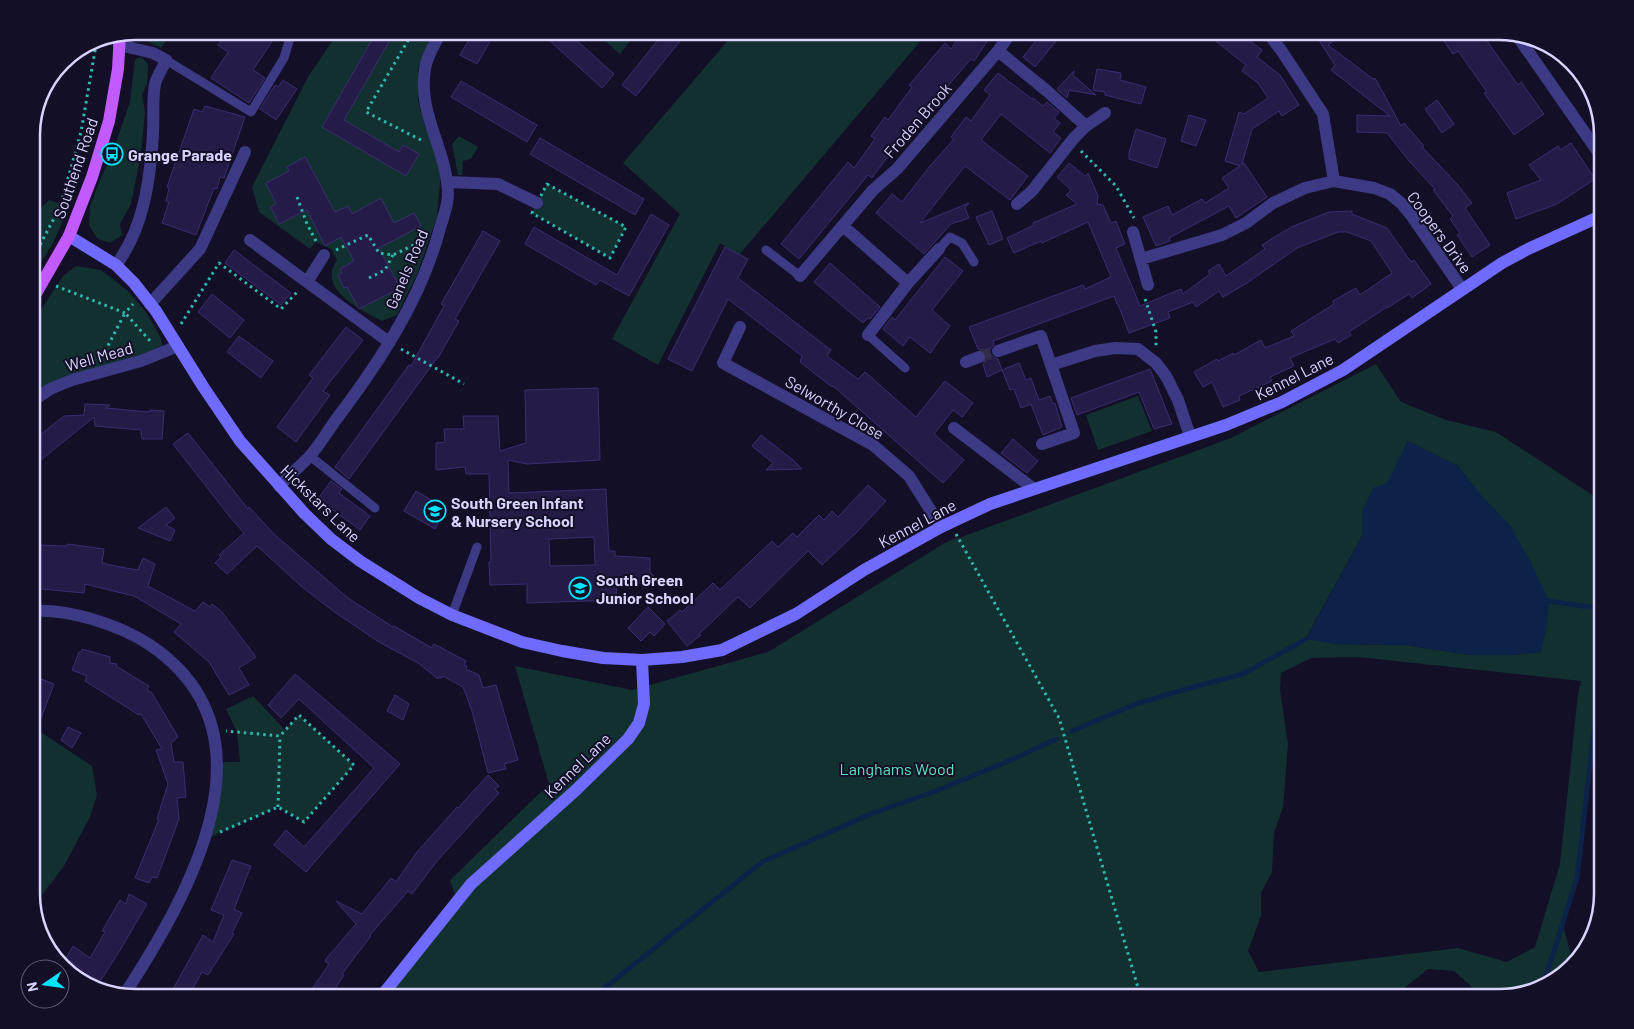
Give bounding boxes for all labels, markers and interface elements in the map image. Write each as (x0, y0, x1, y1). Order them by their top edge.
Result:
street label: Froden Brook (879, 78, 955, 162)
street label: Southend Road (49, 115, 101, 221)
bus stop icon: Grange Parade (100, 142, 124, 166)
place label: Grange Parade (128, 145, 232, 164)
street label: Coopers Drive (1404, 187, 1476, 277)
street label: Ganels Road (381, 226, 431, 312)
street label: Well Mead (63, 337, 135, 375)
street label: Kennel Lane (1252, 348, 1336, 404)
street label: Selworthy Close (782, 371, 888, 443)
street label: Hickstars Lane (277, 460, 365, 546)
place label: South Green Infant & Nursery School (451, 493, 584, 530)
street label: Kennel Lane (875, 495, 959, 551)
school or university icon: South Green Infant & Nursery School (423, 499, 447, 523)
place label: South Green Junior School (596, 570, 694, 607)
school or university icon: South Green Junior School (568, 576, 592, 600)
street label: Kennel Lane (540, 729, 614, 801)
park label: Langhams Wood (840, 759, 954, 778)
north arrow (20, 959, 70, 1009)
text: N (23, 981, 41, 993)

